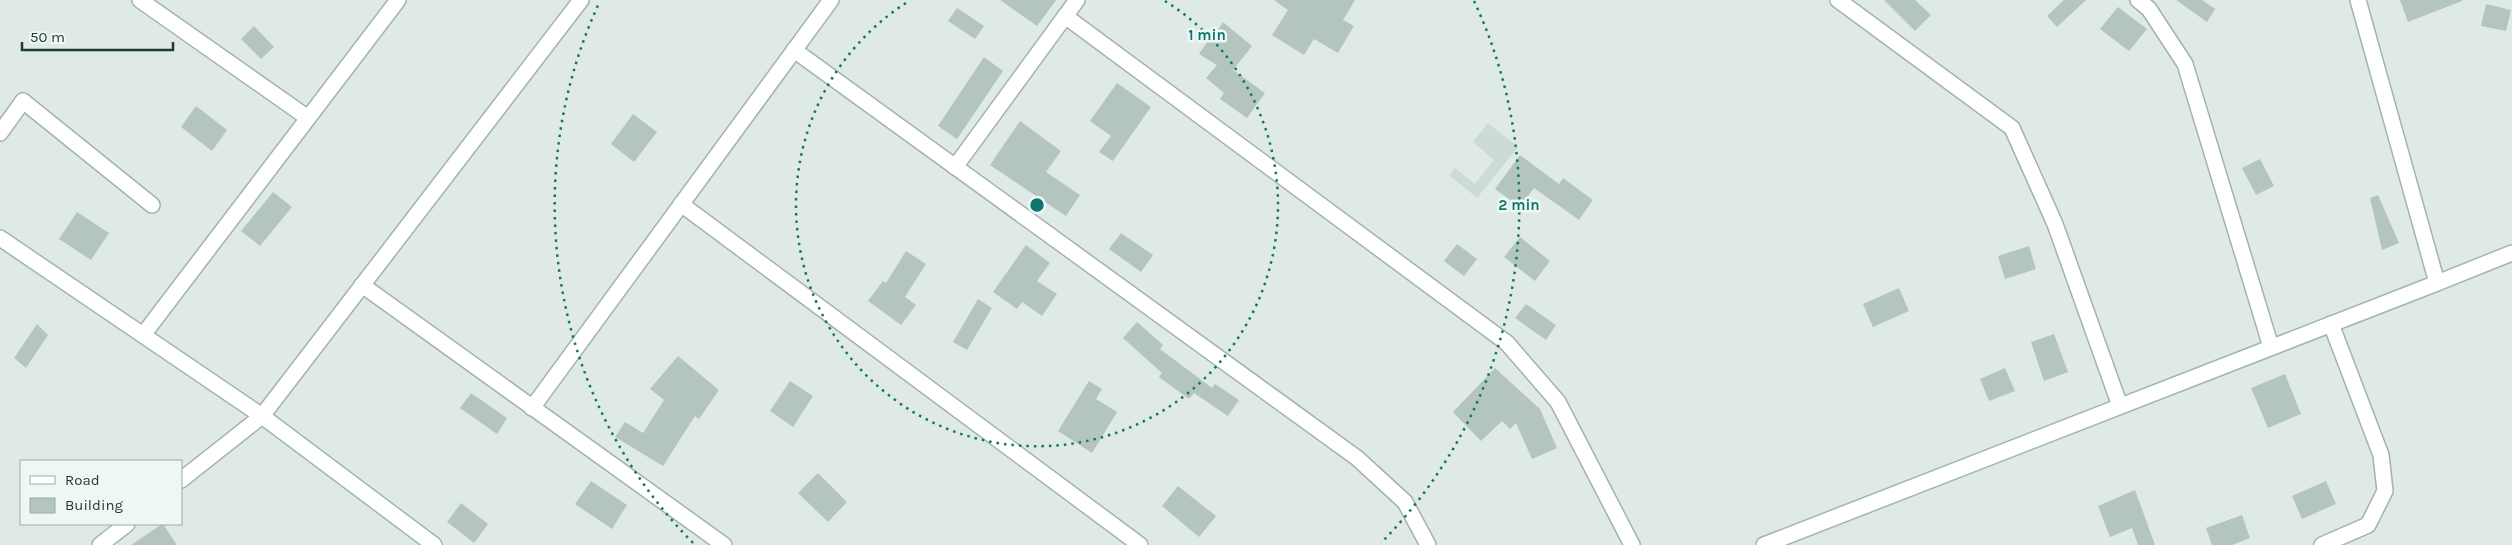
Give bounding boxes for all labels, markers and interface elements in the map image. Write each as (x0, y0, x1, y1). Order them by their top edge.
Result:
scale bar (22, 20, 174, 52)
text: 1 min (1188, 26, 1226, 44)
text: 50 m (30, 28, 65, 46)
centre of rings (1028, 196, 1046, 214)
text: 2 min (1498, 196, 1540, 214)
legend (20, 460, 182, 525)
text: Road (65, 471, 100, 489)
text: Building (65, 496, 123, 514)

